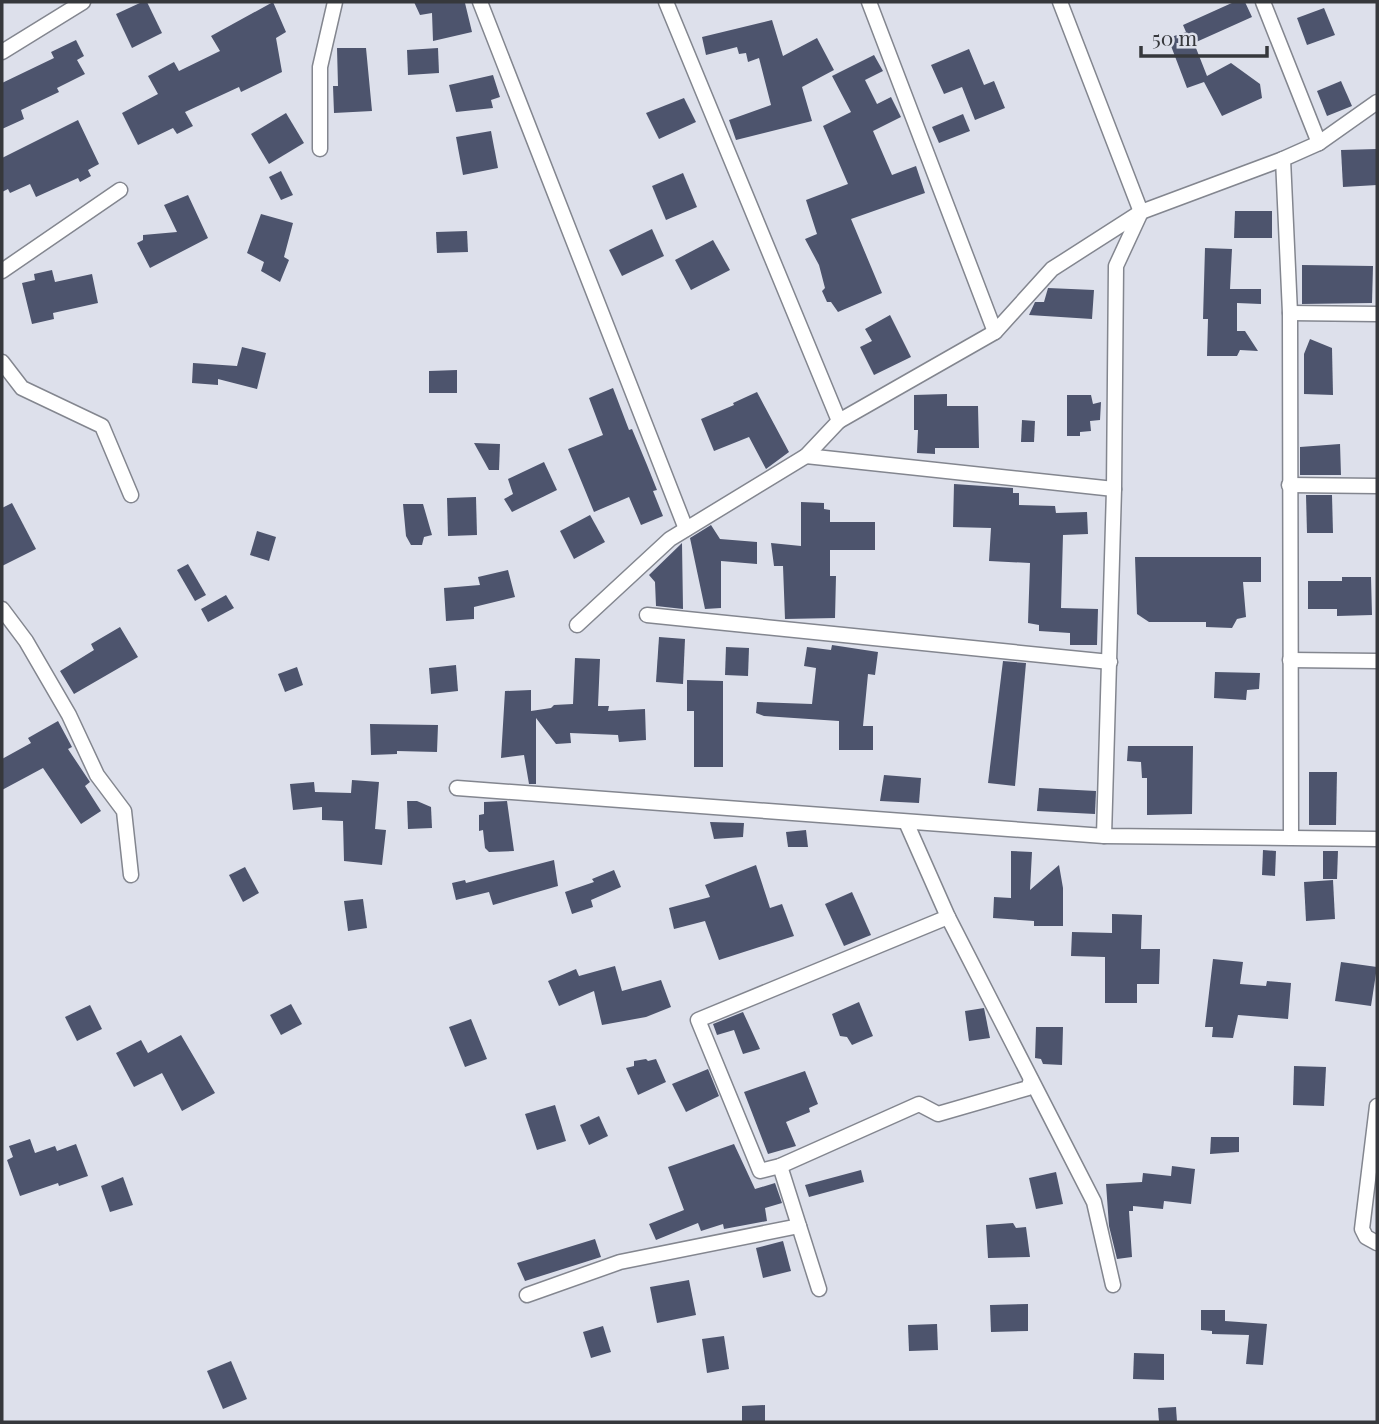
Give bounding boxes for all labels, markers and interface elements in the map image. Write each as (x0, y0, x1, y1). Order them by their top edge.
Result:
scale bar (1141, 14, 1267, 58)
text: 50 m (1152, 23, 1198, 51)

